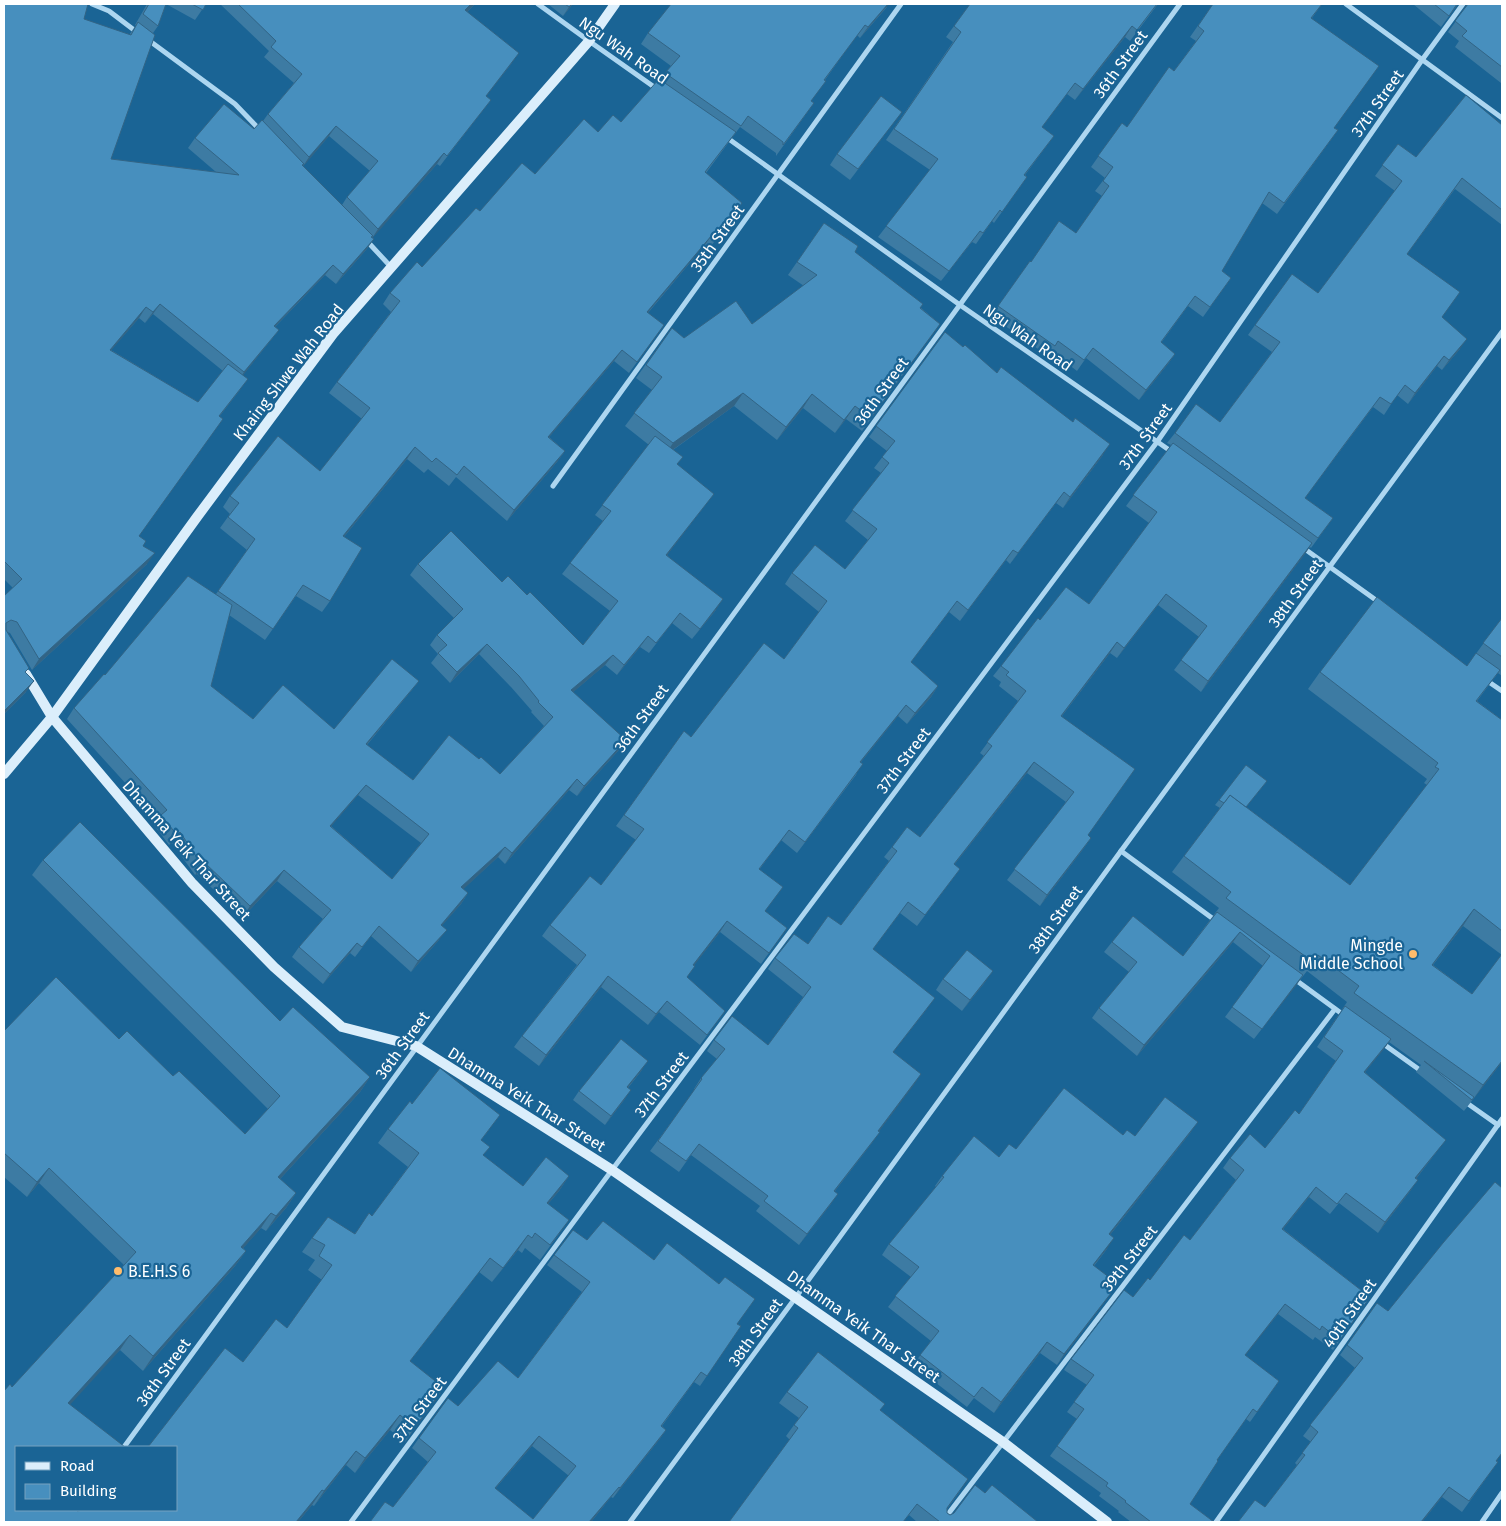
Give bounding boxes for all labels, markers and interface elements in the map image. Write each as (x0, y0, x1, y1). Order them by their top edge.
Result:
street label: Ngu Wah Road (575, 13, 672, 88)
street label: 36th Street (1089, 26, 1152, 102)
street label: 37th Street (1347, 66, 1408, 141)
street label: 35th Street (687, 201, 748, 276)
street label: Khaing Shwe Wah Road (229, 300, 348, 445)
street label: Ngu Wah Road (979, 300, 1076, 375)
street label: 36th Street (850, 353, 913, 429)
street label: 37th Street (1115, 399, 1176, 473)
street label: 38th Street (1264, 555, 1327, 631)
street label: 36th Street (610, 680, 673, 756)
street label: 37th Street (872, 723, 935, 797)
street label: Dhamma Yeik Thar Street (119, 776, 255, 925)
street label: 38th Street (1024, 881, 1087, 957)
place label: Mingde Middle School (1300, 936, 1403, 973)
marker: Mingde Middle School (1407, 948, 1419, 960)
street label: 36th Street (371, 1007, 434, 1083)
street label: Dhamma Yeik Thar Street (444, 1043, 609, 1156)
street label: 37th Street (630, 1047, 693, 1121)
street label: 39th Street (1098, 1221, 1161, 1295)
place label: B.E.H.S 6 (128, 1262, 190, 1281)
marker: B.E.H.S 6 (112, 1265, 124, 1277)
street label: Dhamma Yeik Thar Street (784, 1266, 944, 1387)
street label: 40th Street (1319, 1275, 1380, 1352)
street label: 38th Street (724, 1294, 787, 1370)
street label: 36th Street (132, 1334, 195, 1410)
street label: 37th Street (388, 1372, 451, 1446)
legend (15, 1446, 178, 1511)
text: Road (60, 1457, 95, 1475)
text: Building (60, 1482, 116, 1500)

